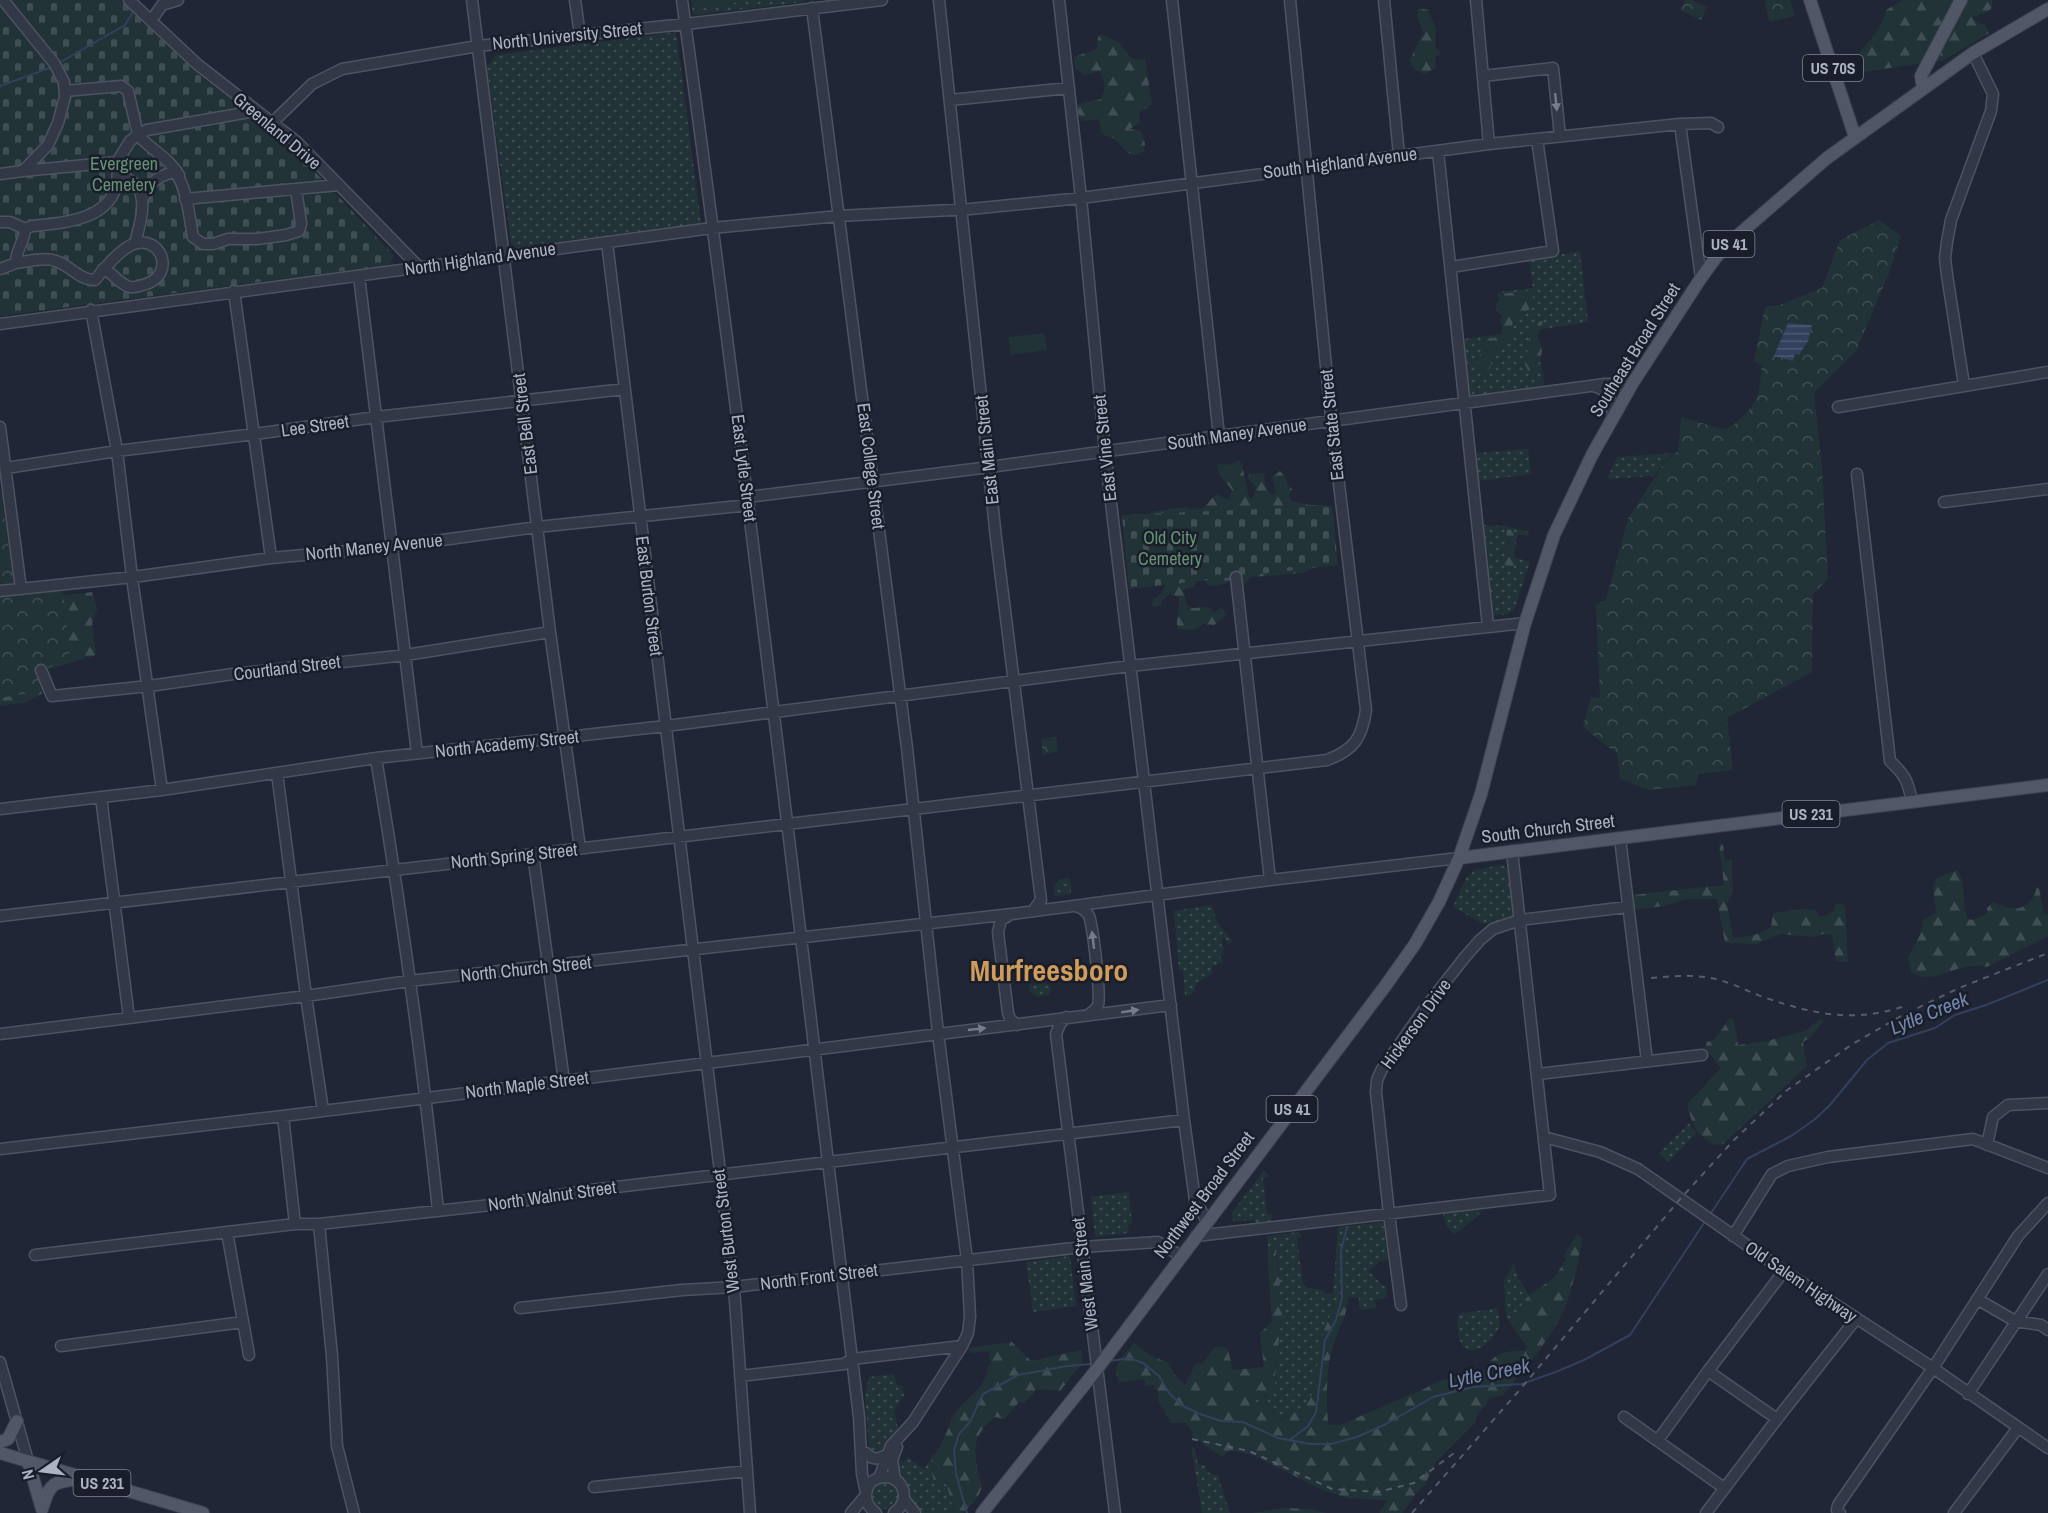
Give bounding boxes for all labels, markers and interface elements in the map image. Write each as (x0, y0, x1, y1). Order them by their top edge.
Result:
street label: North University Street (491, 15, 643, 56)
road number: US 70S (1803, 55, 1863, 81)
street label: Greenland Drive (228, 86, 327, 175)
one-way arrow (1551, 93, 1561, 112)
street label: South Highland Avenue (1262, 141, 1418, 184)
park label: Evergreen Cemetery (90, 151, 158, 197)
road number: US 41 (1704, 231, 1754, 257)
street label: North Highland Avenue (403, 236, 557, 281)
street label: Southeast Broad Street (1583, 278, 1686, 421)
street label: East State Street (1313, 368, 1350, 482)
street label: East Bell Street (506, 372, 543, 476)
street label: East Vine Street (1086, 393, 1123, 503)
street label: East Main Street (968, 394, 1005, 506)
street label: East College Street (851, 401, 892, 531)
street label: Lee Street (279, 408, 350, 443)
street label: South Maney Avenue (1166, 411, 1308, 456)
street label: East Lytle Street (726, 413, 763, 523)
park label: Old City Cemetery (1138, 525, 1203, 571)
street label: North Maney Avenue (304, 527, 444, 566)
street label: East Burton Street (630, 535, 669, 657)
street label: Courtland Street (232, 649, 342, 686)
street label: North Academy Street (434, 724, 580, 763)
road number: US 231 (1782, 801, 1840, 827)
street label: South Church Street (1480, 808, 1616, 849)
street label: North Spring Street (449, 836, 578, 875)
one-way arrow (1088, 931, 1098, 950)
street label: North Church Street (459, 949, 593, 988)
district label: Murfreesboro (970, 950, 1128, 990)
street label: Hickerson Drive (1374, 974, 1457, 1074)
water label: Lytle Creek (1886, 984, 1973, 1040)
one-way arrow (1120, 1006, 1139, 1015)
one-way arrow (968, 1024, 987, 1034)
street label: North Maple Street (464, 1065, 590, 1104)
road number: US 41 (1266, 1096, 1318, 1122)
street label: Northwest Broad Street (1147, 1126, 1260, 1263)
street label: West Burton Street (706, 1168, 745, 1294)
street label: North Walnut Street (486, 1174, 618, 1217)
street label: West Main Street (1065, 1216, 1104, 1332)
street label: Old Salem Highway (1740, 1235, 1863, 1329)
street label: North Front Street (759, 1257, 879, 1296)
water label: Lytle Creek (1446, 1351, 1533, 1394)
north arrow (12, 1441, 72, 1501)
text: N (16, 1467, 39, 1482)
road number: US 231 (74, 1470, 130, 1496)

